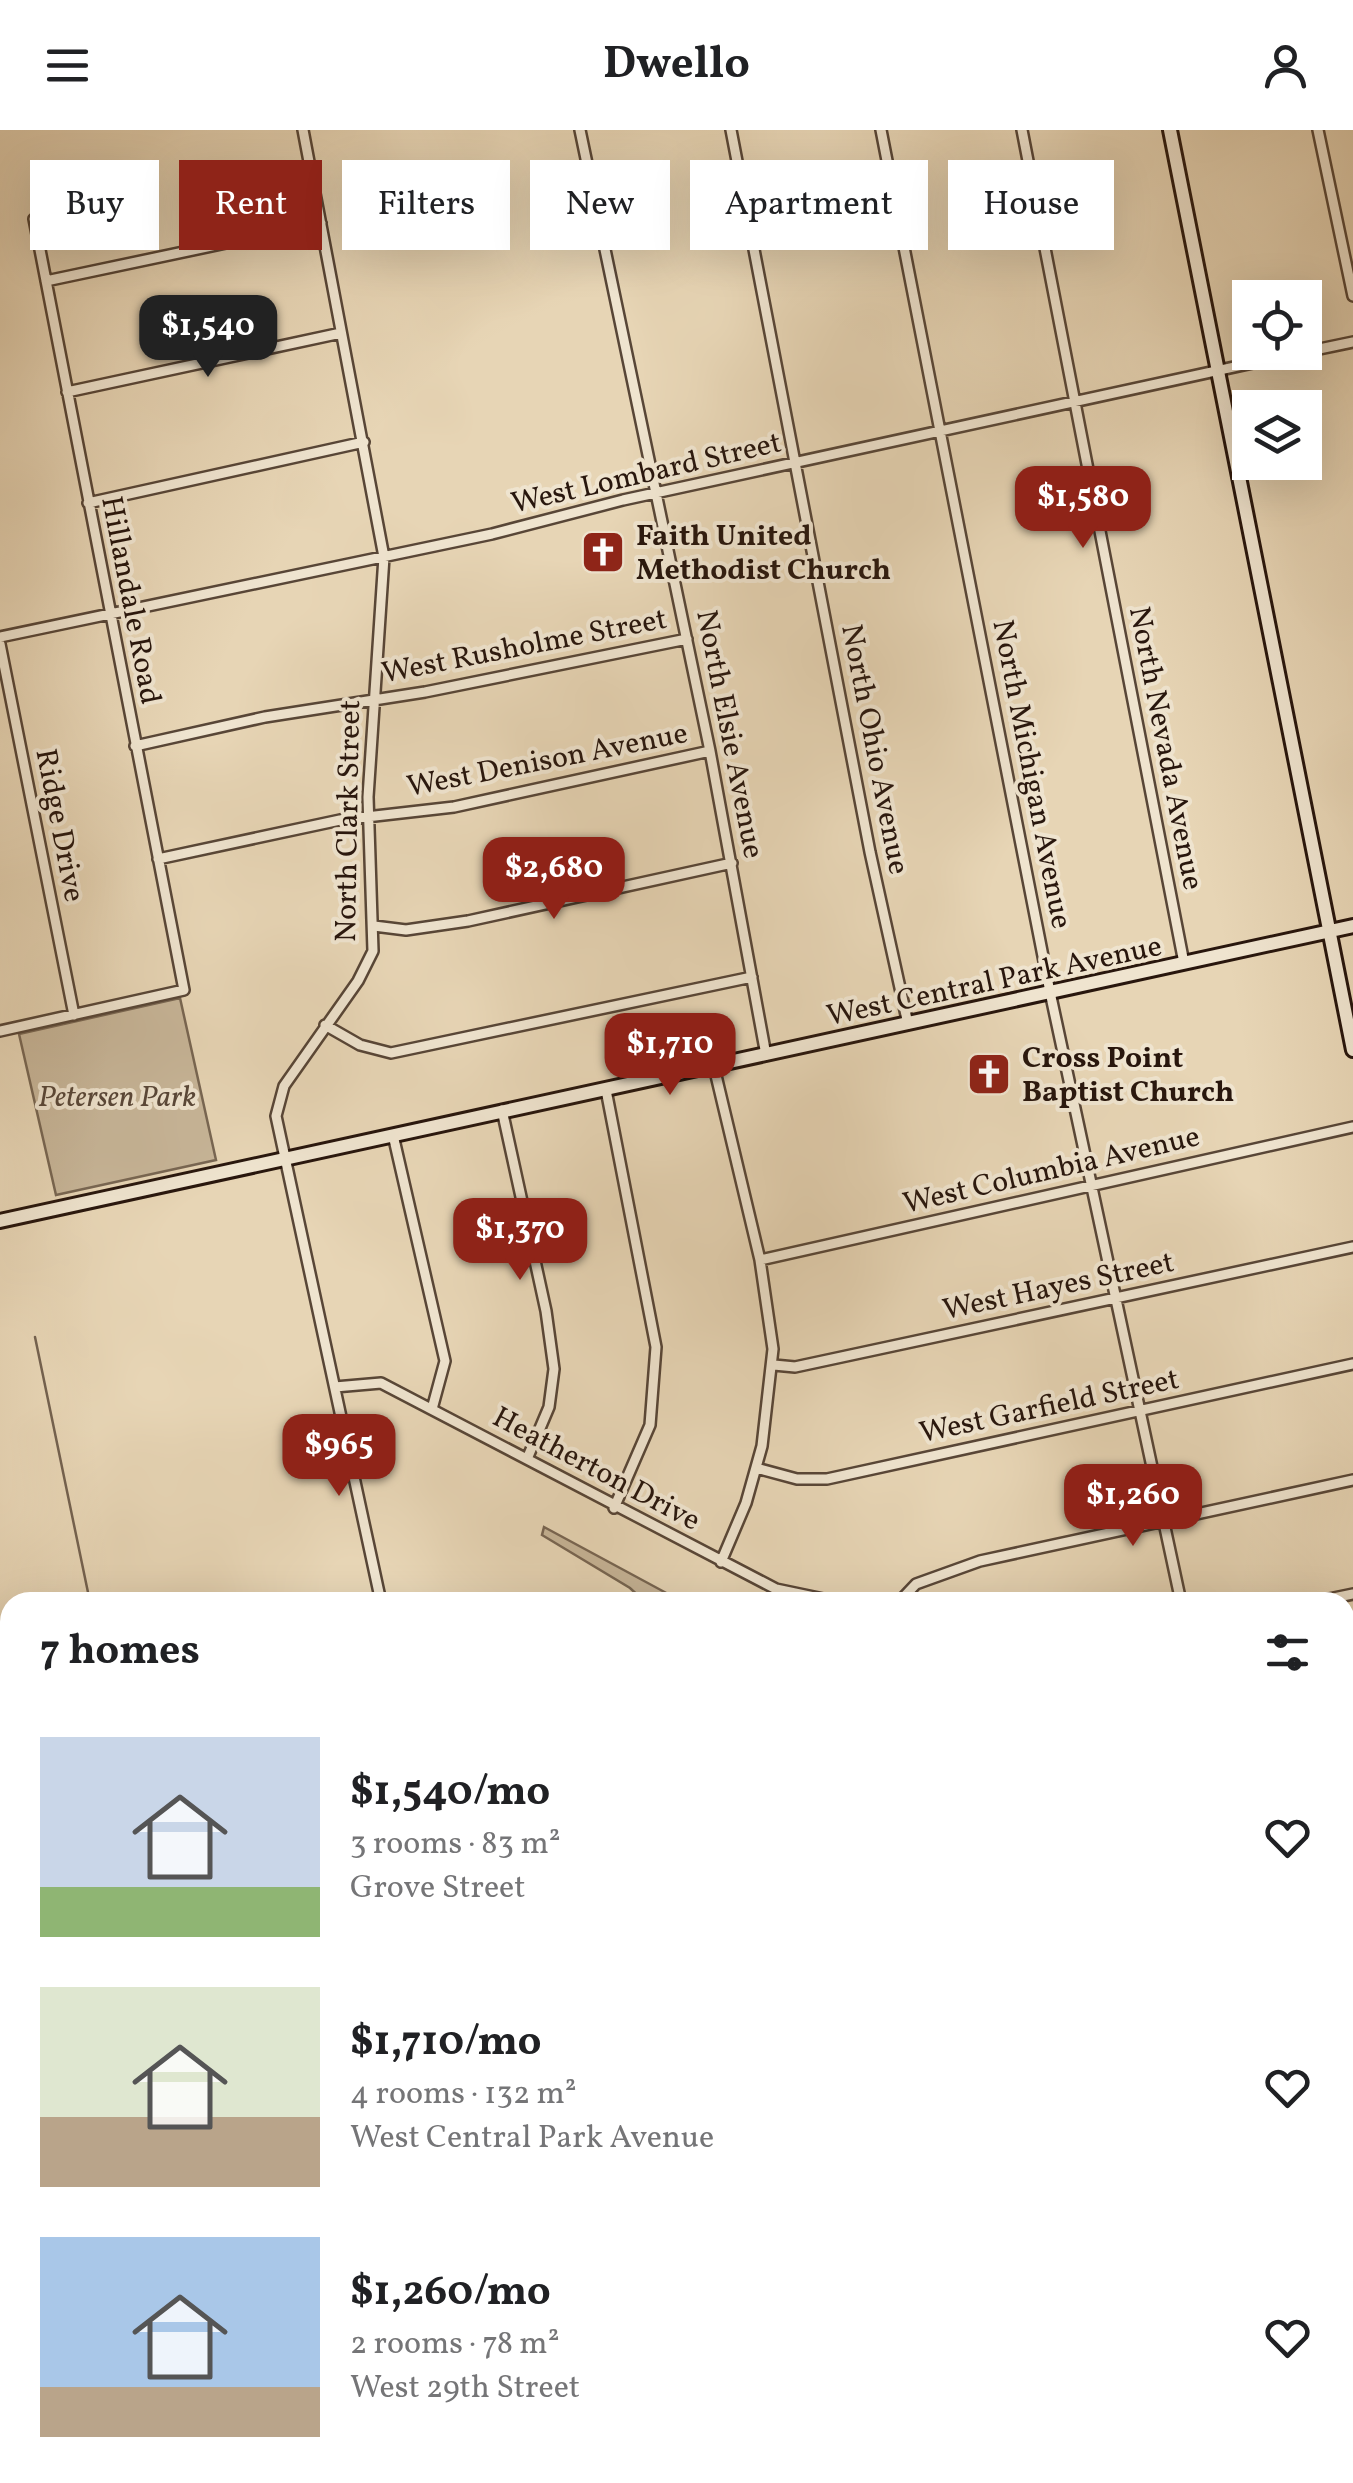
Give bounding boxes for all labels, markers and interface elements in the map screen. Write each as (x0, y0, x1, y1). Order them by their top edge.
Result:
text: Dwello (603, 34, 750, 97)
icon: menu (40, 38, 95, 93)
icon: person (1258, 38, 1313, 93)
chip: Buy (30, 160, 159, 250)
chip: Rent (179, 160, 322, 250)
chip: Filters (342, 160, 510, 250)
chip: New (530, 160, 670, 250)
chip: Apartment (690, 160, 928, 250)
chip: House (948, 160, 1114, 250)
map controls (1232, 280, 1322, 480)
button: locate (1232, 280, 1322, 370)
pin: $1,540 (127, 295, 289, 380)
text: $1,540 (161, 305, 255, 349)
button: layers (1232, 390, 1322, 480)
street label: West Lombard Street (507, 422, 786, 525)
pin: $1,580 (1002, 466, 1164, 551)
text: $1,580 (1037, 476, 1129, 520)
street label: Hillandale Road (89, 493, 171, 708)
place label: Faith United Methodist Church (636, 516, 891, 592)
church icon: Faith United Methodist Church (580, 529, 626, 575)
street label: West Rusholme Street (378, 599, 670, 695)
street label: North Nevada Avenue (1117, 603, 1213, 894)
street label: North Elsie Avenue (684, 606, 774, 862)
street label: North Michigan Avenue (980, 616, 1082, 933)
street label: North Ohio Avenue (829, 621, 919, 878)
street label: North Clark Street (326, 700, 372, 943)
street label: West Denison Avenue (403, 713, 691, 809)
street label: Ridge Drive (24, 745, 94, 906)
pin: $2,680 (473, 837, 635, 922)
text: $2,680 (505, 847, 603, 891)
street label: West Central Park Avenue (823, 926, 1166, 1038)
pin: $1,710 (589, 1013, 751, 1098)
text: $1,710 (627, 1023, 713, 1067)
place label: Cross Point Baptist Church (1022, 1038, 1234, 1114)
church icon: Cross Point Baptist Church (966, 1051, 1012, 1097)
park label: Petersen Park (38, 1077, 196, 1119)
street label: West Columbia Avenue (899, 1116, 1204, 1226)
pin: $1,370 (439, 1198, 601, 1283)
text: $1,370 (475, 1208, 565, 1252)
street label: West Hayes Street (939, 1242, 1178, 1332)
street label: West Garfield Street (916, 1359, 1183, 1455)
street label: Heatherton Drive (485, 1397, 707, 1542)
pin: $965 (280, 1414, 398, 1499)
text: $965 (304, 1424, 374, 1468)
pin: $1,260 (1052, 1464, 1214, 1549)
text: $1,260 (1086, 1474, 1180, 1518)
text: 7 homes (40, 1623, 200, 1682)
icon: filters (1260, 1625, 1315, 1680)
text: $1,540/mo (350, 1764, 550, 1823)
icon: home (120, 1777, 240, 1897)
icon: heart (1260, 1810, 1315, 1865)
text: 3 rooms · 83 m² (350, 1823, 561, 1867)
text: Grove Street (350, 1867, 526, 1911)
text: $1,710/mo (350, 2014, 542, 2073)
icon: home (120, 2027, 240, 2147)
icon: heart (1260, 2060, 1315, 2115)
text: 4 rooms · 132 m² (350, 2073, 577, 2117)
text: West Central Park Avenue (350, 2117, 714, 2161)
text: $1,260/mo (350, 2264, 551, 2323)
icon: home (120, 2277, 240, 2397)
icon: heart (1260, 2310, 1315, 2365)
text: 2 rooms · 78 m² (350, 2323, 560, 2367)
text: West 29th Street (350, 2367, 580, 2411)

